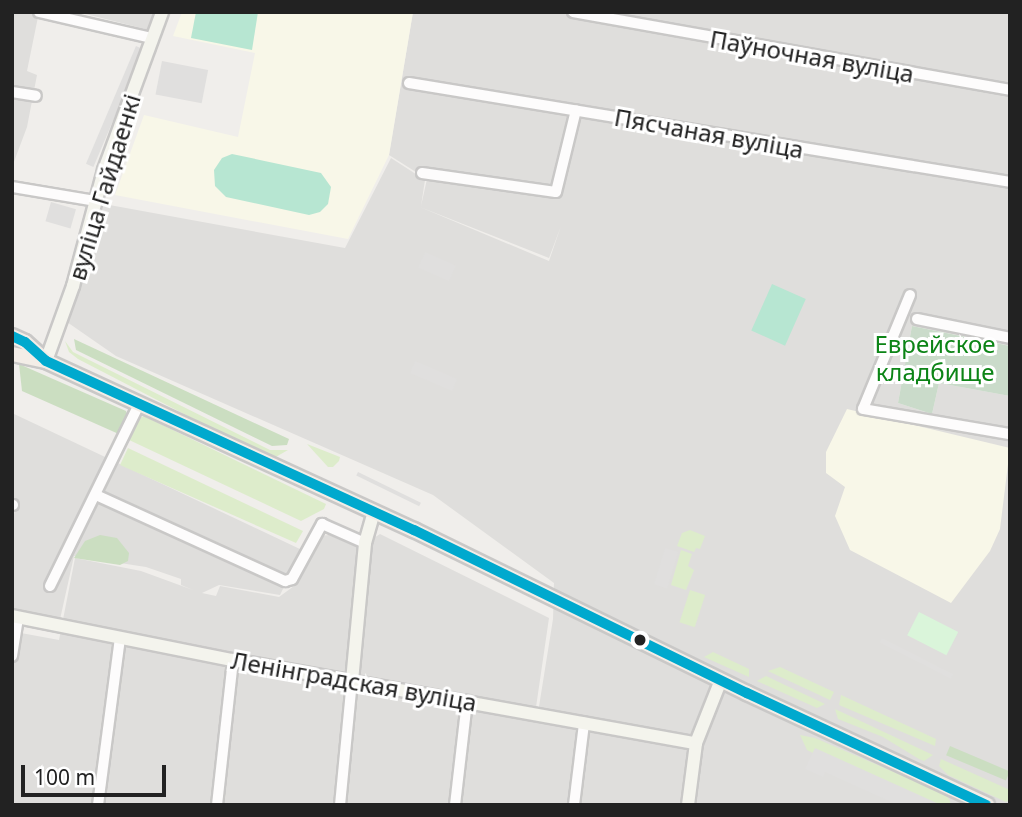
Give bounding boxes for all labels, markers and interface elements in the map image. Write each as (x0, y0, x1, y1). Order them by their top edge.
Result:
street label: Паўночная вуліца (708, 24, 916, 88)
street label: вуліца Гайдаенкі (62, 90, 146, 284)
street label: Пясчаная вуліца (612, 102, 806, 164)
park label: Еврейское кладбище (874, 330, 996, 386)
unlabelled marker (633, 633, 647, 647)
street label: Ленінградская вуліца (229, 645, 479, 717)
scale bar (24, 750, 170, 794)
text: 100 m (34, 763, 95, 791)

